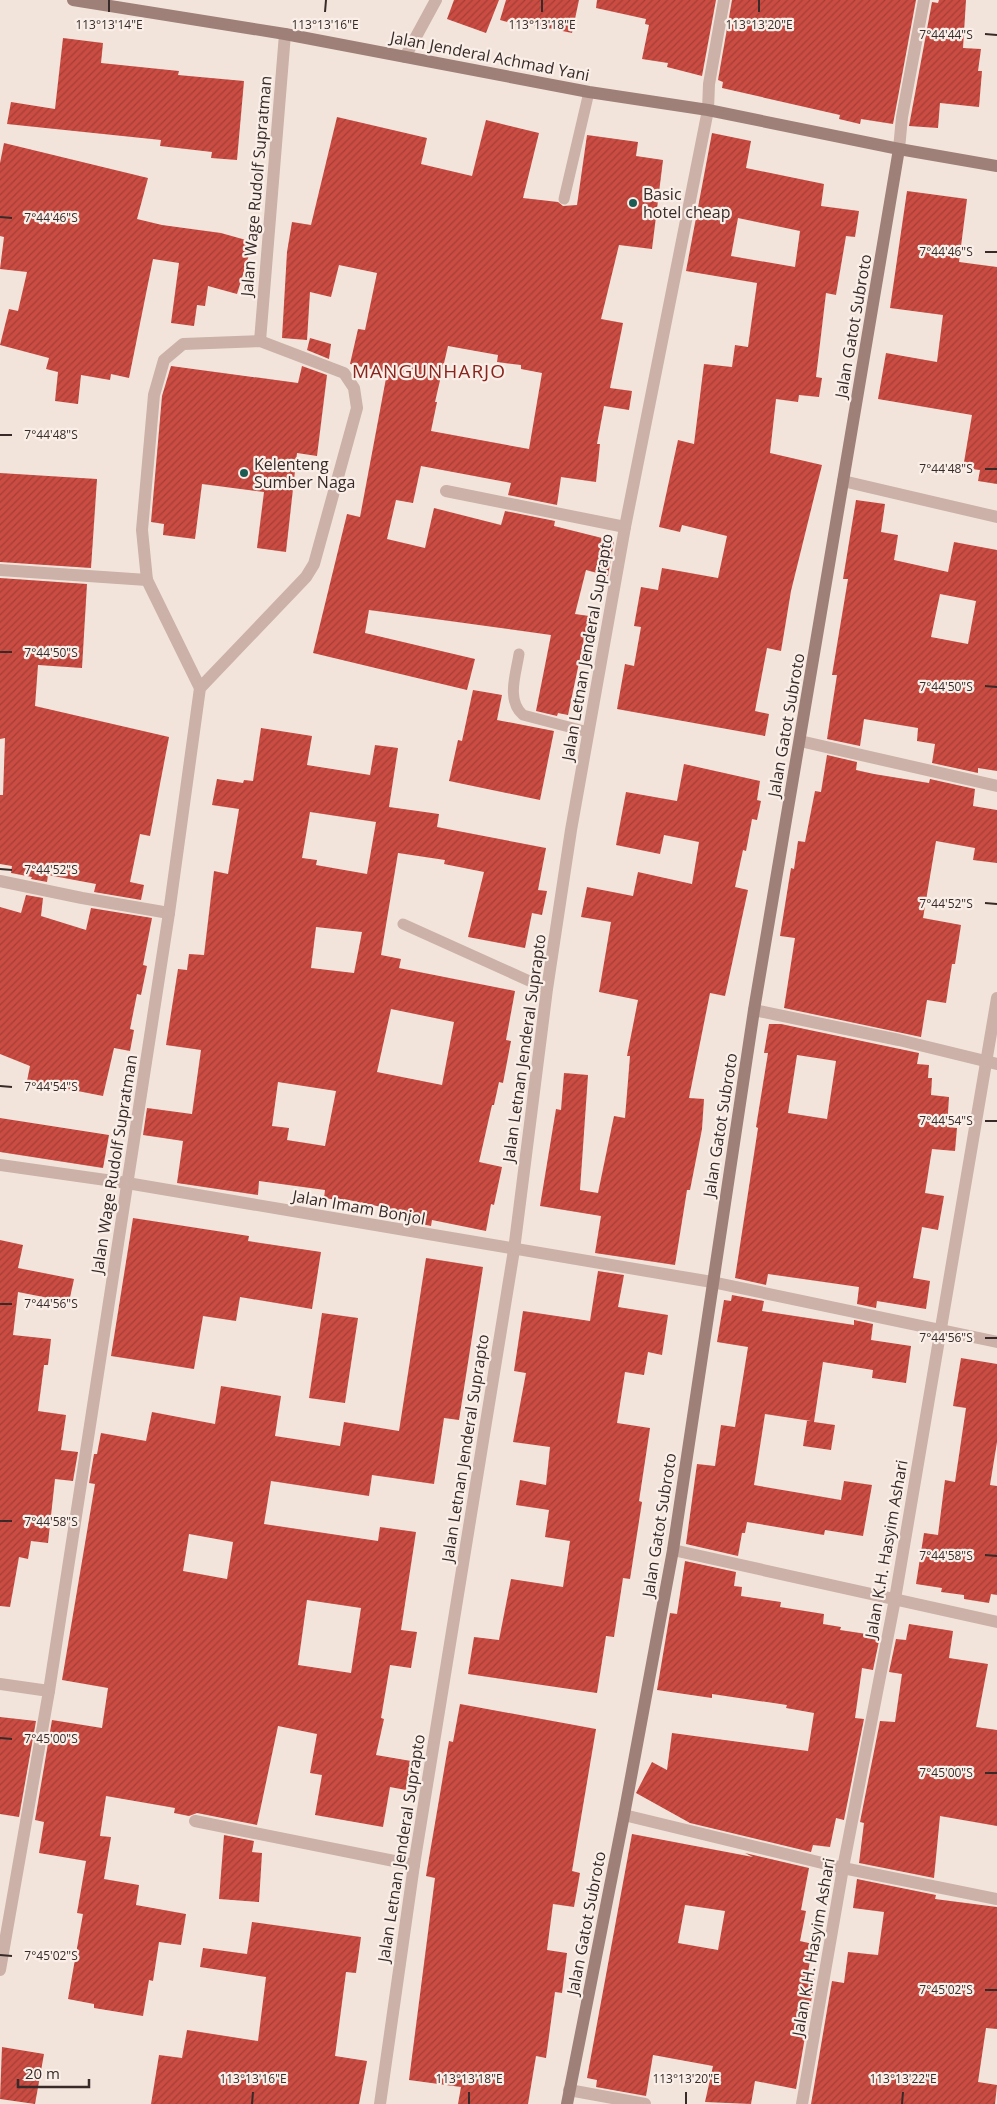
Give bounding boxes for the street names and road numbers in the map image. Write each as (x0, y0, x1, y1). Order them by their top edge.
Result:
street label: Jalan Jenderal Achmad Yani (387, 25, 591, 86)
street label: Jalan Wage Rudolf Supratman (235, 75, 277, 299)
street label: Jalan Gatot Subroto (829, 252, 876, 402)
street label: Jalan Letnan Jenderal Suprapto (556, 532, 618, 764)
street label: Jalan Gatot Subroto (762, 651, 809, 801)
street label: Jalan Letnan Jenderal Suprapto (497, 932, 551, 1166)
street label: Jalan Gatot Subroto (697, 1051, 742, 1201)
street label: Jalan Wage Rudolf Supratman (86, 1053, 142, 1277)
street label: Jalan Imam Bonjol (289, 1184, 427, 1230)
street label: Jalan Letnan Jenderal Suprapto (436, 1333, 494, 1565)
street label: Jalan Gatot Subroto (636, 1451, 681, 1601)
street label: Jalan K.H. Hasyim Ashari (859, 1458, 913, 1642)
street label: Jalan Letnan Jenderal Suprapto (372, 1733, 430, 1965)
street label: Jalan Gatot Subroto (561, 1849, 611, 1999)
street label: Jalan K.H. Hasyim Ashari (786, 1856, 840, 2040)

